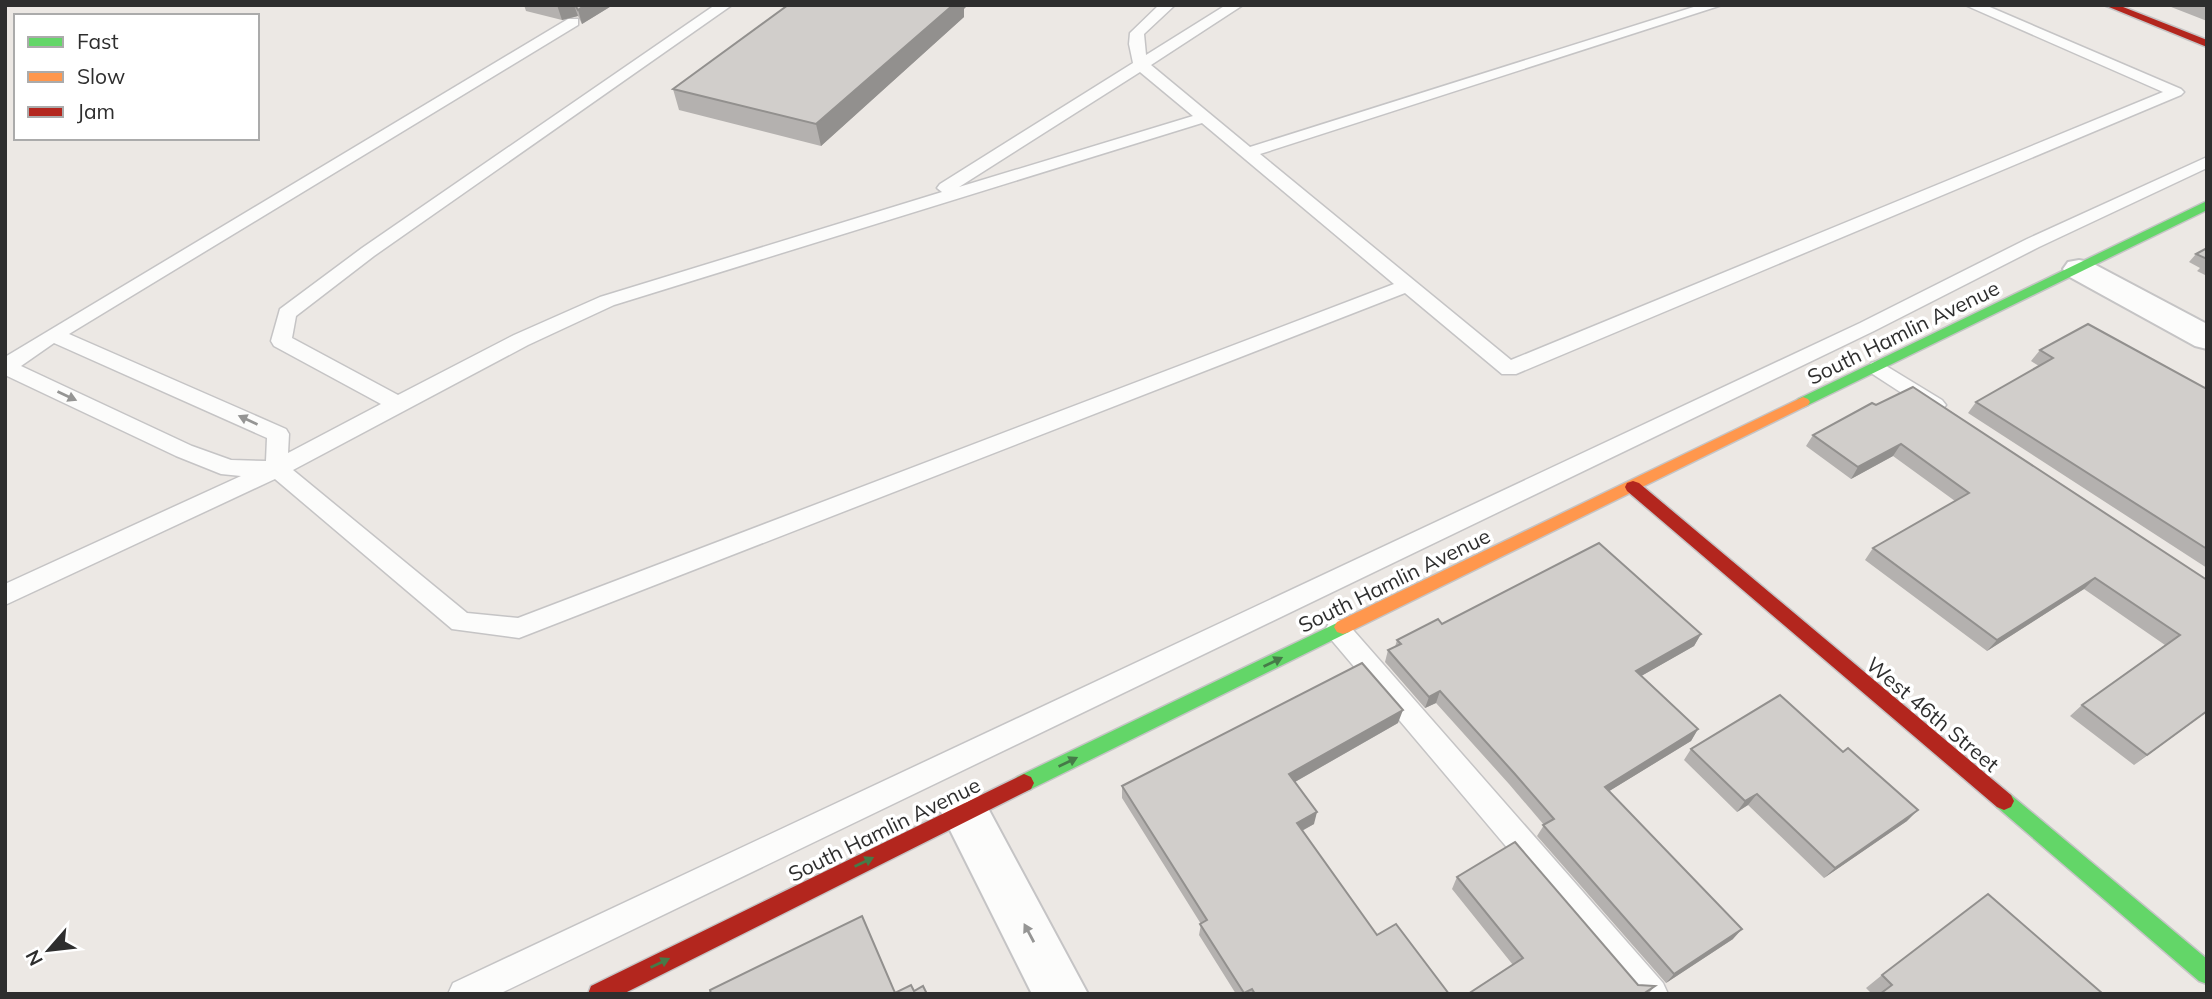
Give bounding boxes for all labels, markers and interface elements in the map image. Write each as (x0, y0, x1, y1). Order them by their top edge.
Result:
legend (14, 14, 259, 140)
text: Fast (77, 28, 119, 54)
text: Slow (77, 63, 125, 89)
text: Jam (77, 98, 115, 124)
street label: South Hamlin Avenue (1803, 274, 2003, 390)
one-way arrow (57, 390, 77, 402)
one-way arrow (238, 414, 258, 426)
street label: South Hamlin Avenue (1294, 522, 1494, 638)
street label: West 46th Street (1861, 651, 2005, 777)
one-way arrow (1263, 656, 1283, 668)
one-way arrow (1058, 756, 1078, 767)
street label: South Hamlin Avenue (784, 771, 984, 887)
one-way arrow (854, 856, 874, 868)
north arrow (14, 915, 84, 985)
one-way arrow (1023, 923, 1035, 943)
text: N (20, 946, 48, 970)
one-way arrow (650, 958, 670, 969)

